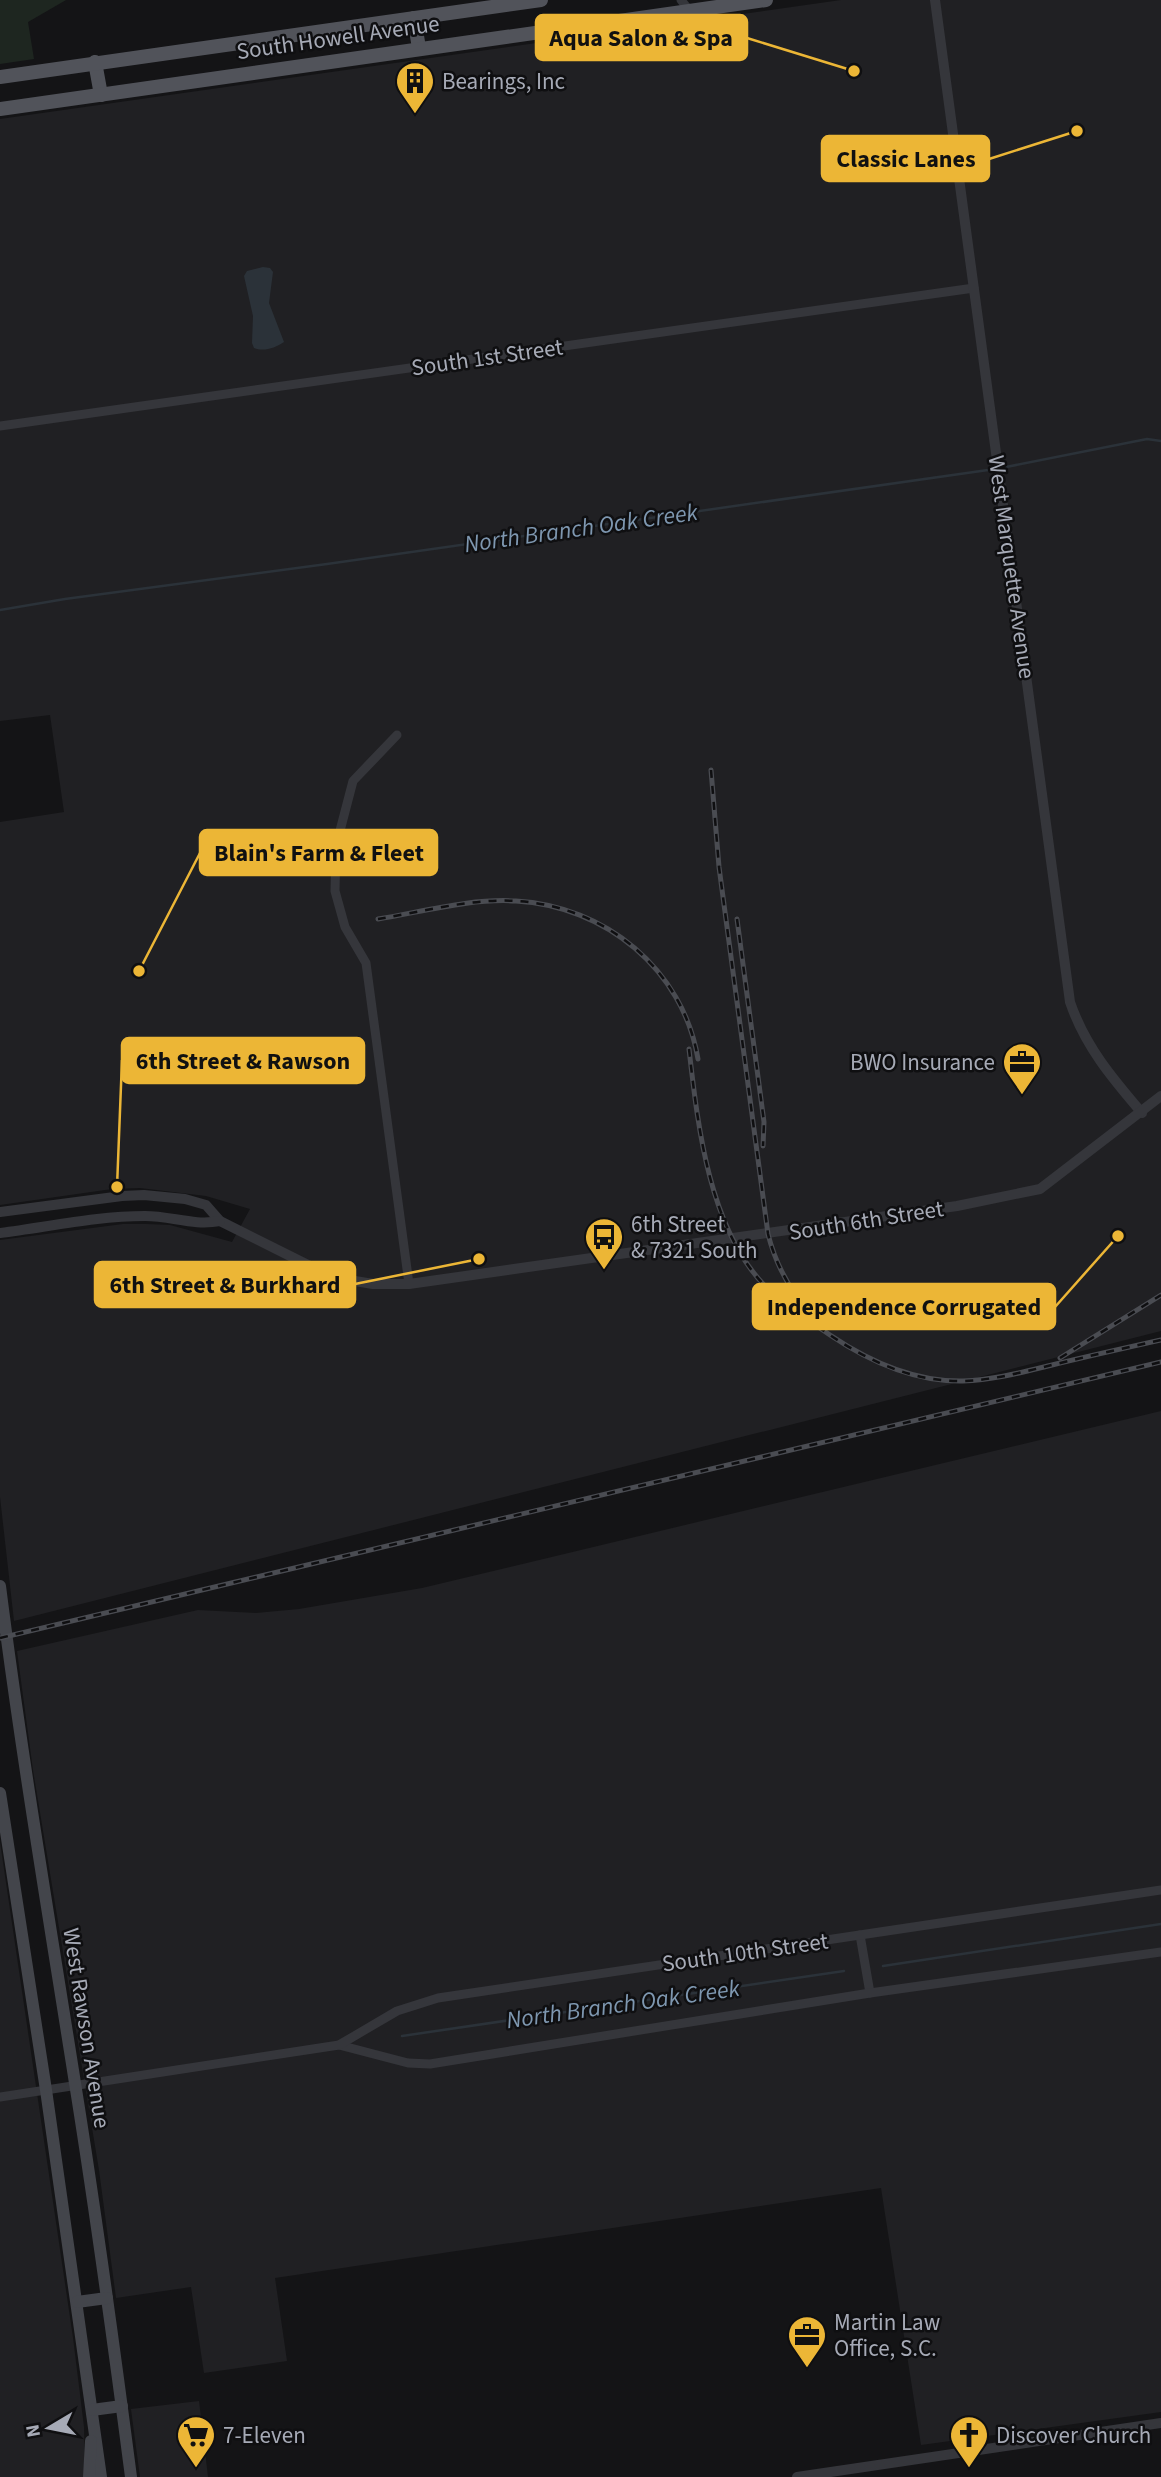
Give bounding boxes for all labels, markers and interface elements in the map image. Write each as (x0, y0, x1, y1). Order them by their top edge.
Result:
street label: South Howell Avenue (234, 7, 442, 68)
callout: Aqua Salon & Spa (536, 15, 747, 60)
text: Aqua Salon & Spa (548, 21, 733, 56)
building icon: Bearings, Inc (394, 60, 436, 115)
place label: Bearings, Inc (442, 65, 565, 98)
callout: Classic Lanes (822, 136, 989, 181)
text: Classic Lanes (836, 142, 976, 177)
street label: South 1st Street (409, 330, 565, 384)
street label: West Marquette Avenue (979, 453, 1044, 681)
water label: North Branch Oak Creek (462, 495, 701, 562)
callout: Blain's Farm & Fleet (200, 830, 437, 875)
text: Blain's Farm & Fleet (214, 836, 424, 871)
callout: 6th Street & Rawson (122, 1038, 364, 1083)
office icon: BWO Insurance (1001, 1041, 1043, 1096)
text: 6th Street & Rawson (136, 1044, 350, 1079)
place label: BWO Insurance (850, 1046, 995, 1079)
street label: South 6th Street (786, 1192, 946, 1249)
place label: 6th Street & 7321 South (631, 1208, 757, 1267)
bus stop icon: 6th Street & 7321 South (583, 1216, 625, 1271)
callout: 6th Street & Burkhard (95, 1262, 355, 1307)
text: 6th Street & Burkhard (109, 1268, 341, 1303)
callout: Independence Corrugated (753, 1284, 1055, 1329)
text: Independence Corrugated (767, 1290, 1041, 1325)
street label: South 10th Street (660, 1924, 831, 1980)
street label: West Rawson Avenue (54, 1926, 119, 2131)
water label: North Branch Oak Creek (504, 1971, 743, 2038)
place label: Martin Law Office, S.C. (834, 2306, 940, 2365)
office icon: Martin Law Office, S.C. (786, 2314, 828, 2369)
north arrow (14, 2393, 84, 2463)
supermarket icon: 7-Eleven (175, 2414, 217, 2469)
church icon: Discover Church (948, 2414, 990, 2469)
place label: 7-Eleven (223, 2419, 306, 2452)
place label: Discover Church (996, 2419, 1151, 2452)
text: N (19, 2422, 48, 2439)

